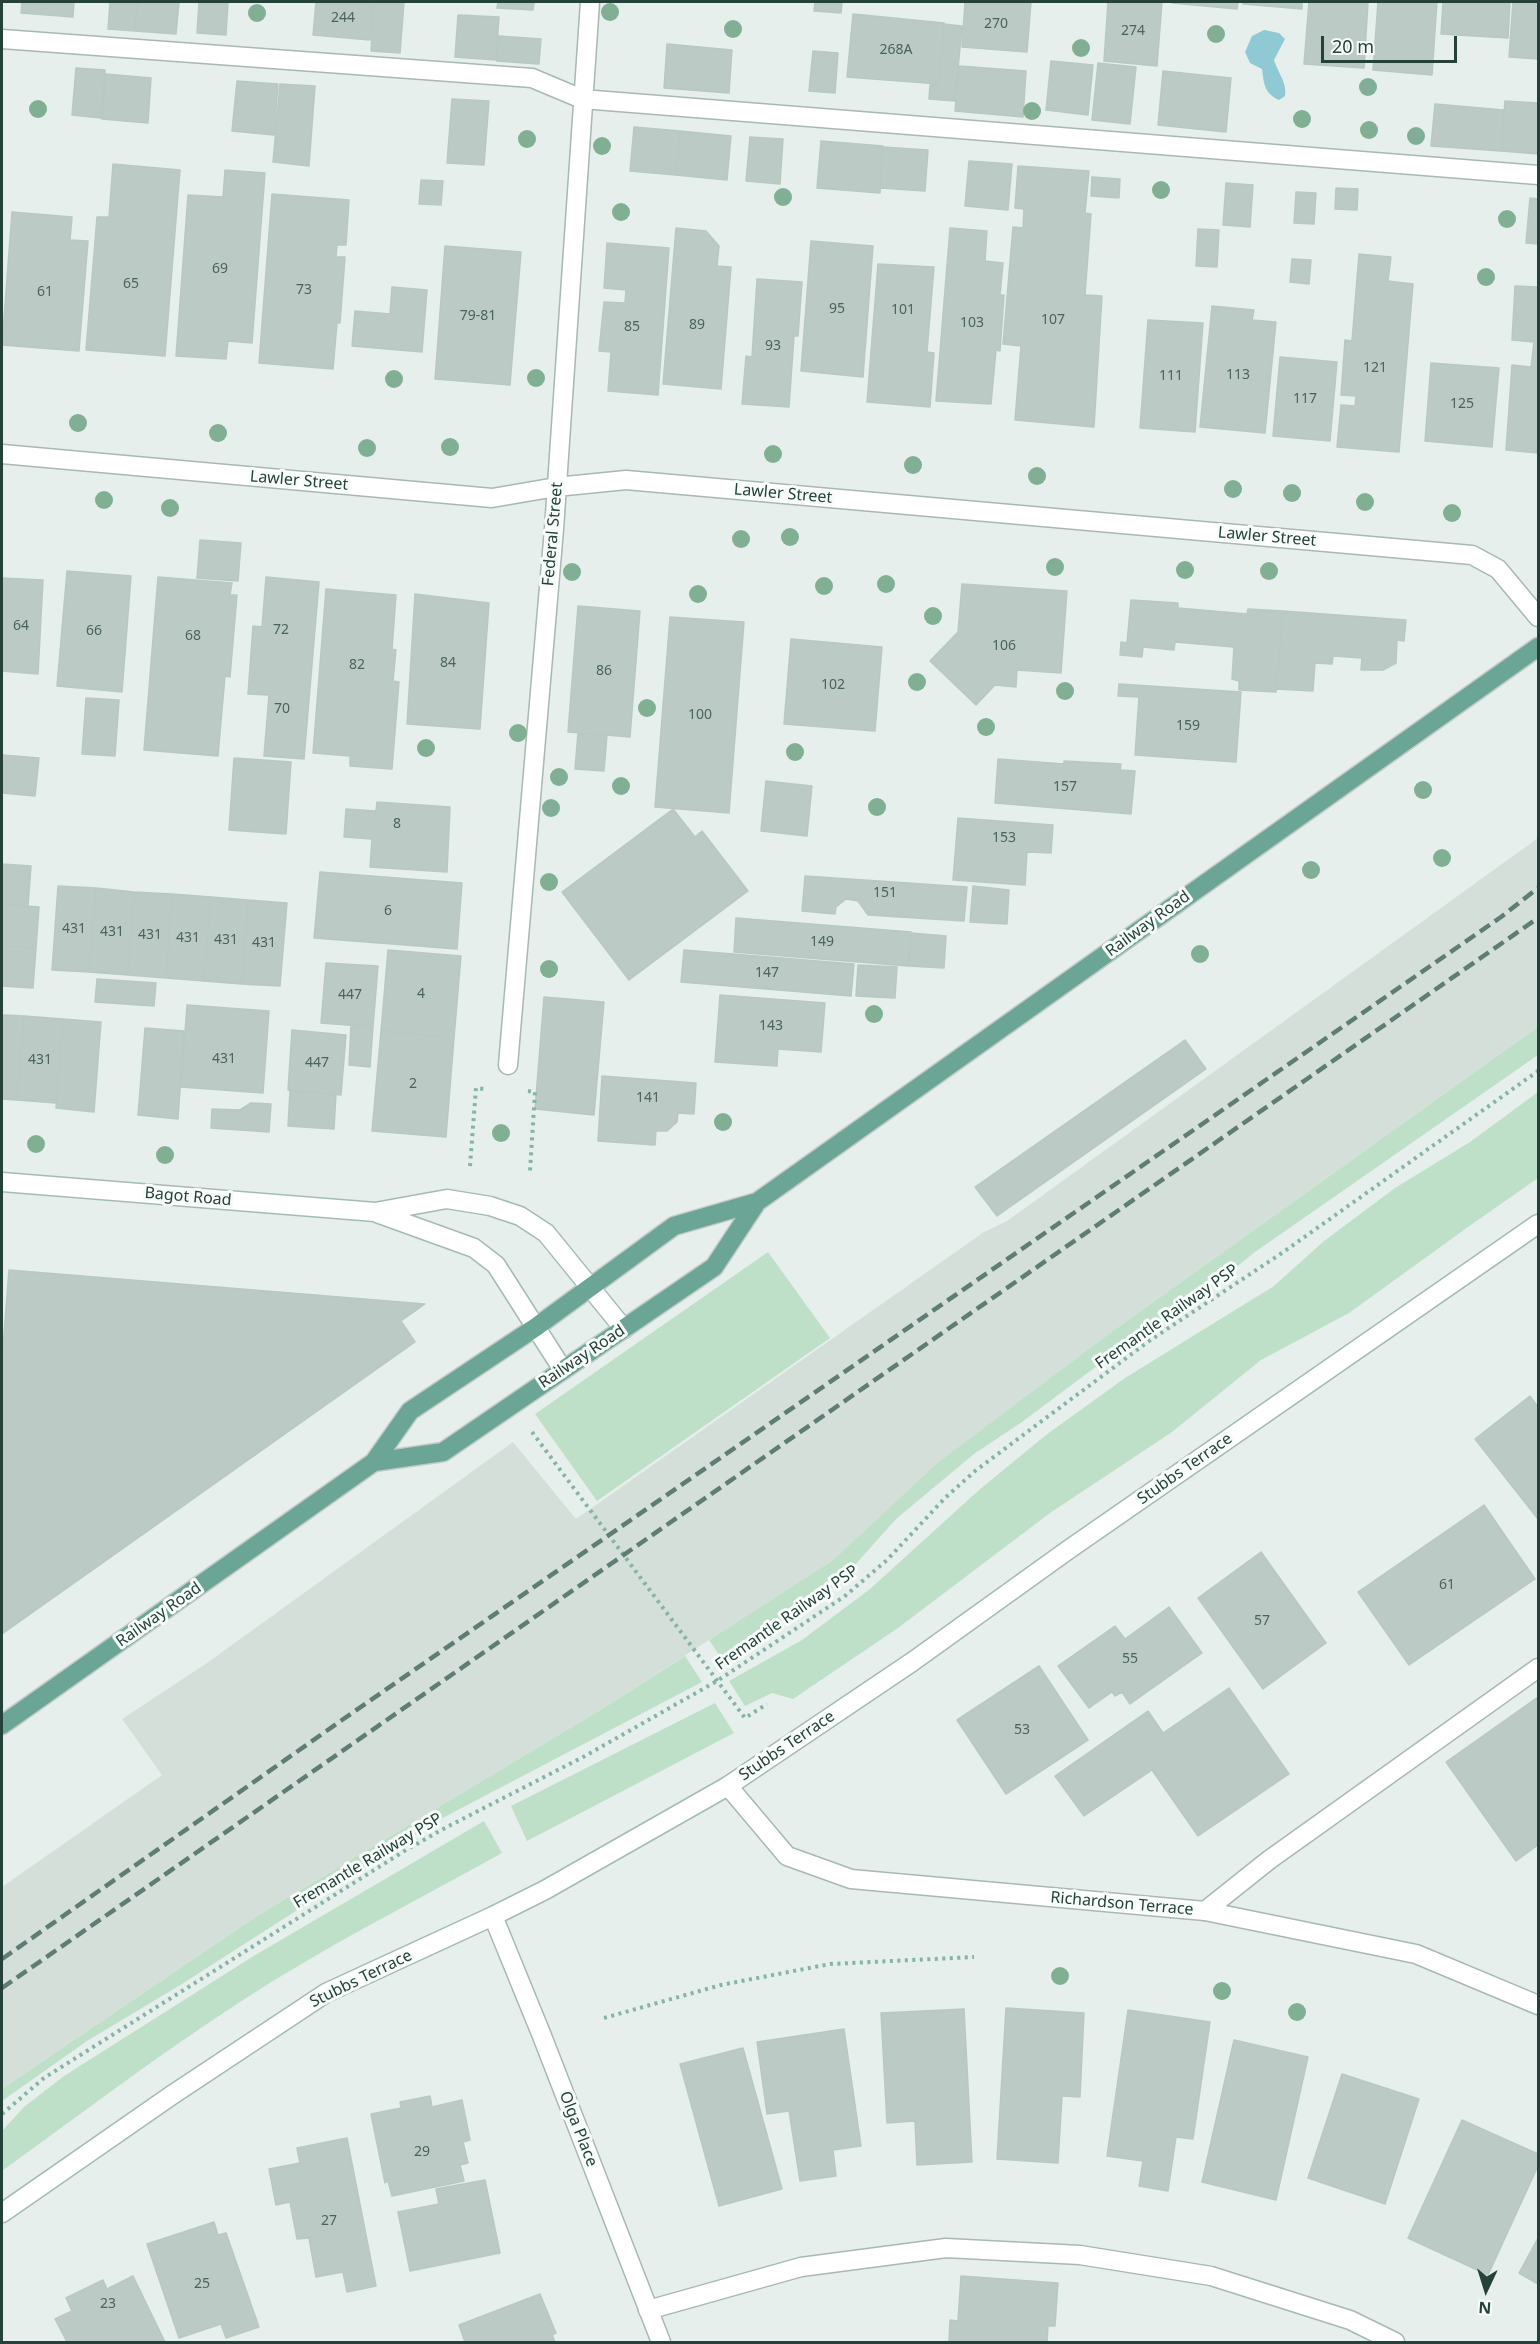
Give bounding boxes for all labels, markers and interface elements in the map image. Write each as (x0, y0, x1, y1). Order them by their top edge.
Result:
house number: 244 (331, 10, 355, 26)
house number: 270 (984, 16, 1008, 32)
house number: 274 (1121, 23, 1145, 39)
scale bar (1324, 24, 1460, 62)
text: 20 m (1332, 34, 1374, 58)
house number: 268A (880, 42, 912, 58)
house number: 69 (212, 261, 228, 277)
house number: 65 (123, 276, 139, 292)
house number: 73 (296, 282, 312, 298)
house number: 61 (37, 284, 53, 300)
house number: 95 (829, 301, 845, 317)
house number: 101 (891, 302, 915, 318)
house number: 79-81 (460, 308, 496, 324)
house number: 107 (1041, 312, 1065, 328)
house number: 103 (960, 315, 984, 331)
house number: 89 (689, 317, 705, 333)
house number: 85 (624, 319, 640, 335)
house number: 93 (765, 338, 781, 354)
house number: 121 (1363, 360, 1387, 376)
house number: 113 (1226, 367, 1250, 383)
house number: 111 (1159, 368, 1183, 384)
house number: 117 (1293, 391, 1317, 407)
house number: 125 (1450, 396, 1474, 412)
street label: Lawler Street (249, 467, 349, 495)
street label: Lawler Street (733, 480, 833, 508)
street label: Federal Street (539, 481, 567, 587)
street label: Lawler Street (1217, 523, 1317, 551)
house number: 64 (13, 618, 29, 634)
house number: 72 (273, 622, 289, 638)
house number: 66 (86, 623, 102, 639)
house number: 68 (185, 628, 201, 644)
house number: 106 (992, 638, 1016, 654)
house number: 84 (440, 655, 456, 671)
house number: 82 (349, 657, 365, 673)
house number: 86 (596, 663, 612, 679)
house number: 102 (821, 677, 845, 693)
house number: 70 (274, 701, 290, 717)
house number: 100 (688, 707, 712, 723)
house number: 159 (1176, 718, 1200, 734)
house number: 157 (1053, 779, 1077, 795)
house number: 8 (393, 816, 401, 832)
house number: 153 (992, 830, 1016, 846)
house number: 151 (873, 885, 897, 901)
street label: Railway Road (1102, 887, 1194, 961)
house number: 6 (384, 903, 392, 919)
house number: 431 (62, 921, 86, 937)
house number: 431 (100, 924, 124, 940)
house number: 431 (138, 927, 162, 943)
house number: 431 (176, 930, 200, 946)
house number: 431 (214, 932, 238, 948)
house number: 149 (810, 934, 834, 950)
house number: 431 (252, 935, 276, 951)
house number: 147 (755, 965, 779, 981)
house number: 4 (417, 986, 425, 1002)
house number: 447 (338, 987, 362, 1003)
house number: 143 (759, 1018, 783, 1034)
house number: 431 (212, 1051, 236, 1067)
house number: 431 (28, 1052, 52, 1068)
house number: 447 (305, 1055, 329, 1071)
house number: 2 (409, 1076, 417, 1092)
house number: 141 (636, 1090, 660, 1106)
street label: Bagot Road (144, 1184, 232, 1210)
street label: Fremantle Railway PSP (1092, 1260, 1242, 1374)
street label: Railway Road (535, 1321, 629, 1393)
street label: Stubbs Terrace (1134, 1429, 1236, 1509)
street label: Fremantle Railway PSP (712, 1561, 862, 1675)
house number: 61 (1439, 1577, 1455, 1593)
street label: Railway Road (113, 1579, 205, 1651)
house number: 57 (1254, 1613, 1270, 1629)
house number: 55 (1122, 1651, 1138, 1667)
street label: Stubbs Terrace (735, 1707, 839, 1785)
house number: 53 (1014, 1722, 1030, 1738)
street label: Fremantle Railway PSP (290, 1809, 446, 1913)
street label: Richardson Terrace (1050, 1888, 1194, 1920)
street label: Stubbs Terrace (307, 1946, 415, 2012)
street label: Olga Place (555, 2089, 601, 2169)
house number: 29 (414, 2144, 430, 2160)
house number: 27 (321, 2213, 337, 2229)
north arrow (1456, 2260, 1516, 2320)
house number: 25 (194, 2276, 210, 2292)
house number: 23 (100, 2296, 116, 2312)
text: N (1477, 2297, 1492, 2319)

